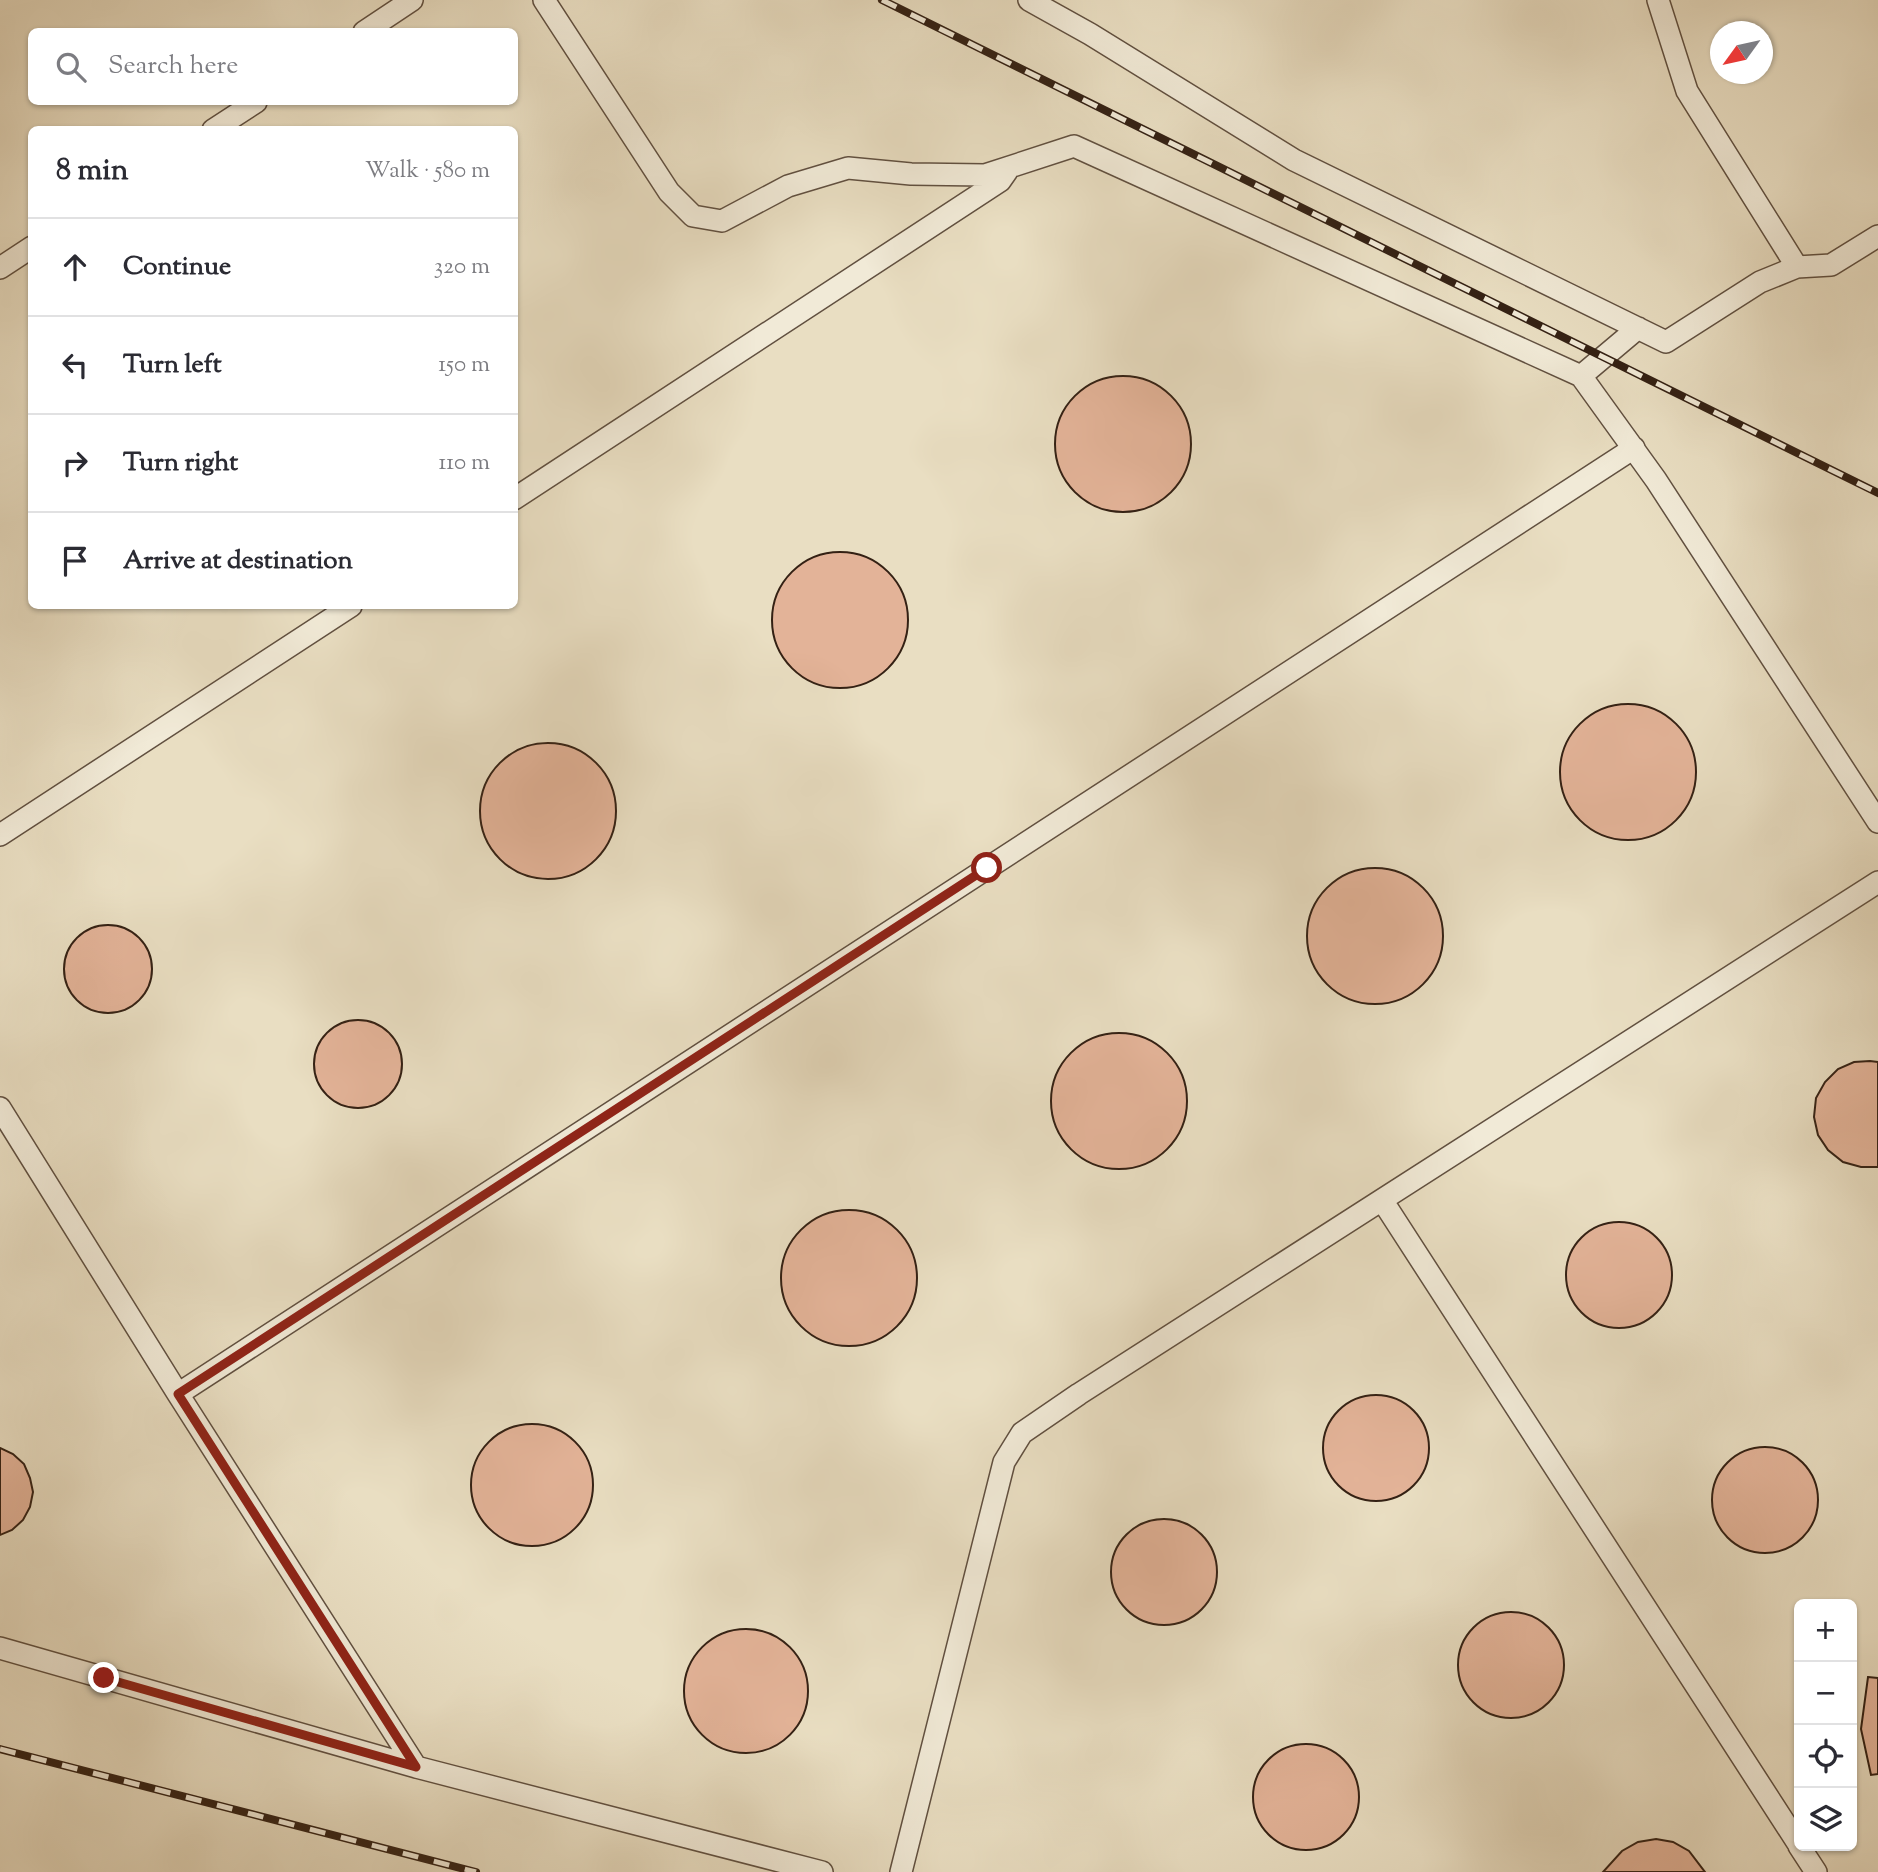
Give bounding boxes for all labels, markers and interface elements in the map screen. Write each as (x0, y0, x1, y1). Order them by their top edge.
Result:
north arrow (1710, 21, 1773, 84)
search box (28, 28, 518, 105)
icon: search (52, 48, 90, 86)
text: Search here (108, 48, 238, 85)
text: 8 min (56, 150, 128, 193)
text: Walk · 580 m (365, 155, 490, 188)
icon: ahead (56, 248, 94, 286)
text: Continue (123, 249, 231, 286)
text: 320 m (434, 251, 490, 284)
icon: left (56, 346, 94, 384)
text: Turn left (123, 347, 222, 384)
text: 150 m (438, 349, 490, 382)
icon: right (56, 444, 94, 482)
text: Turn right (123, 445, 238, 482)
text: 110 m (439, 447, 490, 480)
icon: arrive (56, 542, 94, 580)
text: Arrive at destination (123, 543, 353, 580)
route start (971, 852, 1002, 883)
map controls (1794, 1599, 1857, 1851)
button: + (1794, 1599, 1857, 1662)
route end (88, 1662, 119, 1693)
button: − (1794, 1662, 1857, 1725)
button: locate (1794, 1725, 1857, 1788)
button: layers (1794, 1788, 1857, 1851)

